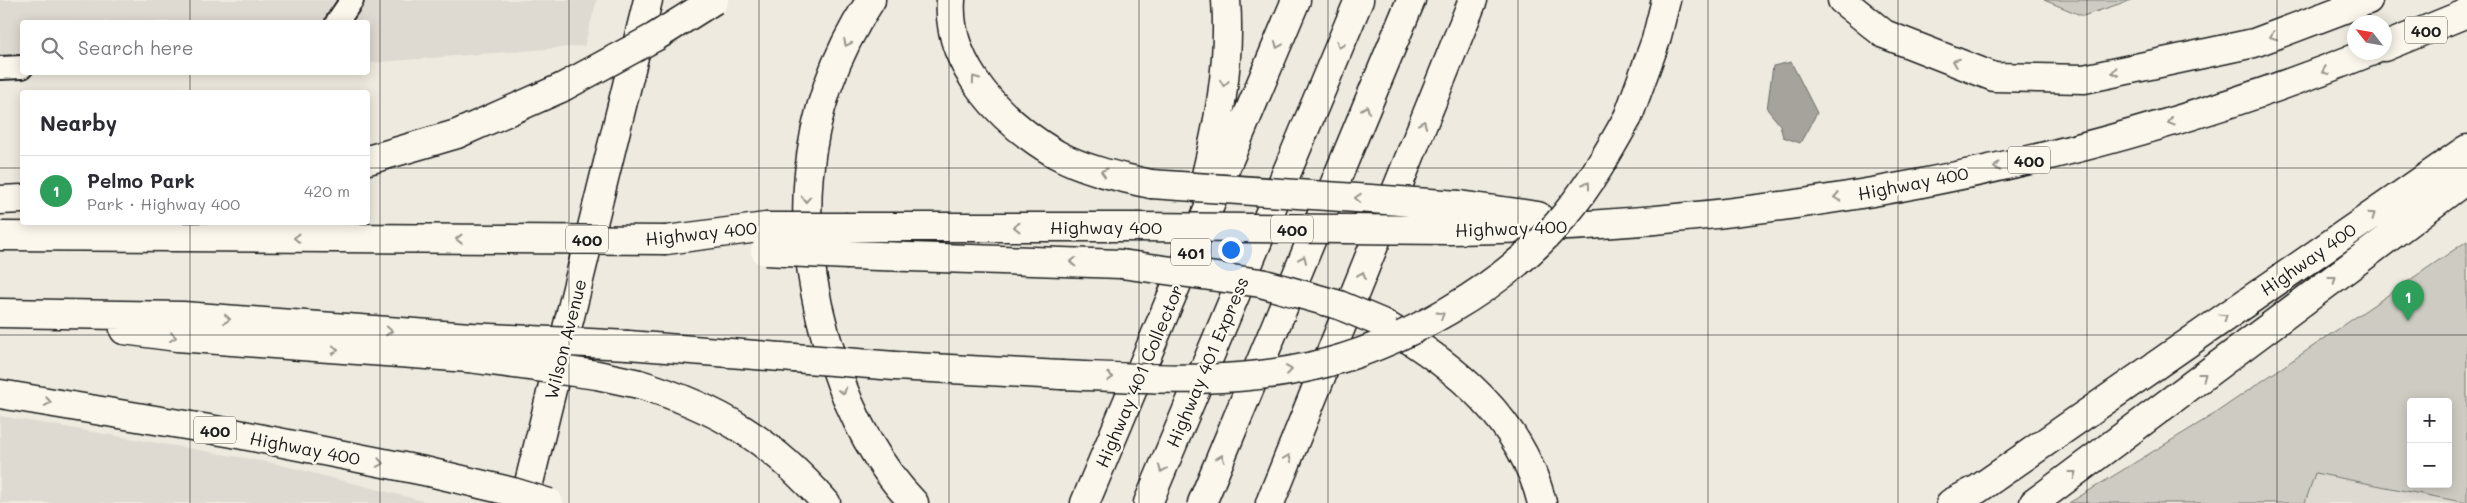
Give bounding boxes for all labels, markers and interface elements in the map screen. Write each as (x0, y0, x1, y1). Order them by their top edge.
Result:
north arrow (2347, 15, 2392, 60)
road number: 400 (2405, 16, 2447, 44)
search box (20, 20, 370, 75)
one-way arrow (2269, 30, 2278, 40)
icon: search (38, 34, 66, 62)
text: Search here (78, 35, 194, 60)
one-way arrow (843, 38, 854, 47)
one-way arrow (1273, 40, 1284, 49)
one-way arrow (1335, 40, 1346, 49)
one-way arrow (1952, 58, 1961, 68)
one-way arrow (2321, 64, 2330, 75)
one-way arrow (2110, 67, 2119, 77)
one-way arrow (972, 76, 981, 85)
one-way arrow (1219, 80, 1230, 88)
one-way arrow (1359, 105, 1370, 114)
text: Nearby (40, 109, 117, 136)
one-way arrow (2167, 117, 2176, 127)
one-way arrow (1417, 120, 1427, 129)
road number: 400 (2008, 146, 2050, 174)
street label: Highway 400 (1856, 161, 1970, 205)
one-way arrow (1992, 161, 2001, 171)
text: Pelmo Park (87, 168, 195, 193)
one-way arrow (1100, 168, 1108, 178)
text: 1 (52, 180, 60, 201)
text: 420 m (304, 180, 350, 201)
one-way arrow (1581, 181, 1590, 191)
one-way arrow (1833, 191, 1841, 201)
text: Park · Highway 400 (87, 193, 240, 214)
one-way arrow (1353, 193, 1361, 204)
one-way arrow (801, 195, 811, 203)
one-way arrow (2366, 212, 2376, 221)
street label: Highway 400 (1455, 214, 1567, 242)
street label: Highway 400 (644, 215, 758, 251)
street label: Highway 400 (1050, 215, 1162, 239)
road number: 400 (1271, 215, 1313, 242)
street label: Highway 400 (2255, 217, 2361, 301)
one-way arrow (1013, 222, 1020, 232)
road number: 400 (566, 225, 608, 252)
one-way arrow (293, 233, 300, 243)
one-way arrow (455, 234, 463, 244)
your location (1218, 237, 1244, 263)
road number: 401 (1171, 238, 1211, 266)
one-way arrow (1298, 256, 1308, 264)
one-way arrow (1068, 257, 1076, 268)
one-way arrow (1356, 271, 1366, 280)
street label: Highway 401 Express (1160, 273, 1254, 451)
street label: Wilson Avenue (538, 276, 592, 402)
one-way arrow (2327, 276, 2337, 285)
pin: 1 (2392, 280, 2424, 321)
street label: Highway 401 Collector (1090, 281, 1188, 471)
one-way arrow (1436, 311, 1445, 321)
one-way arrow (223, 314, 231, 325)
one-way arrow (2218, 315, 2227, 323)
one-way arrow (386, 325, 394, 336)
one-way arrow (170, 331, 178, 342)
one-way arrow (331, 344, 339, 355)
one-way arrow (1286, 365, 1294, 376)
one-way arrow (1106, 372, 1114, 382)
one-way arrow (2197, 374, 2206, 382)
one-way arrow (837, 386, 847, 395)
one-way arrow (44, 396, 52, 406)
map controls (2407, 398, 2452, 488)
button: + (2407, 398, 2452, 443)
road number: 400 (194, 416, 236, 444)
street label: Highway 400 (248, 426, 362, 470)
button: − (2407, 443, 2452, 488)
one-way arrow (1215, 454, 1225, 463)
one-way arrow (1282, 454, 1292, 463)
one-way arrow (376, 457, 384, 467)
one-way arrow (1158, 464, 1169, 473)
one-way arrow (2067, 471, 2077, 480)

